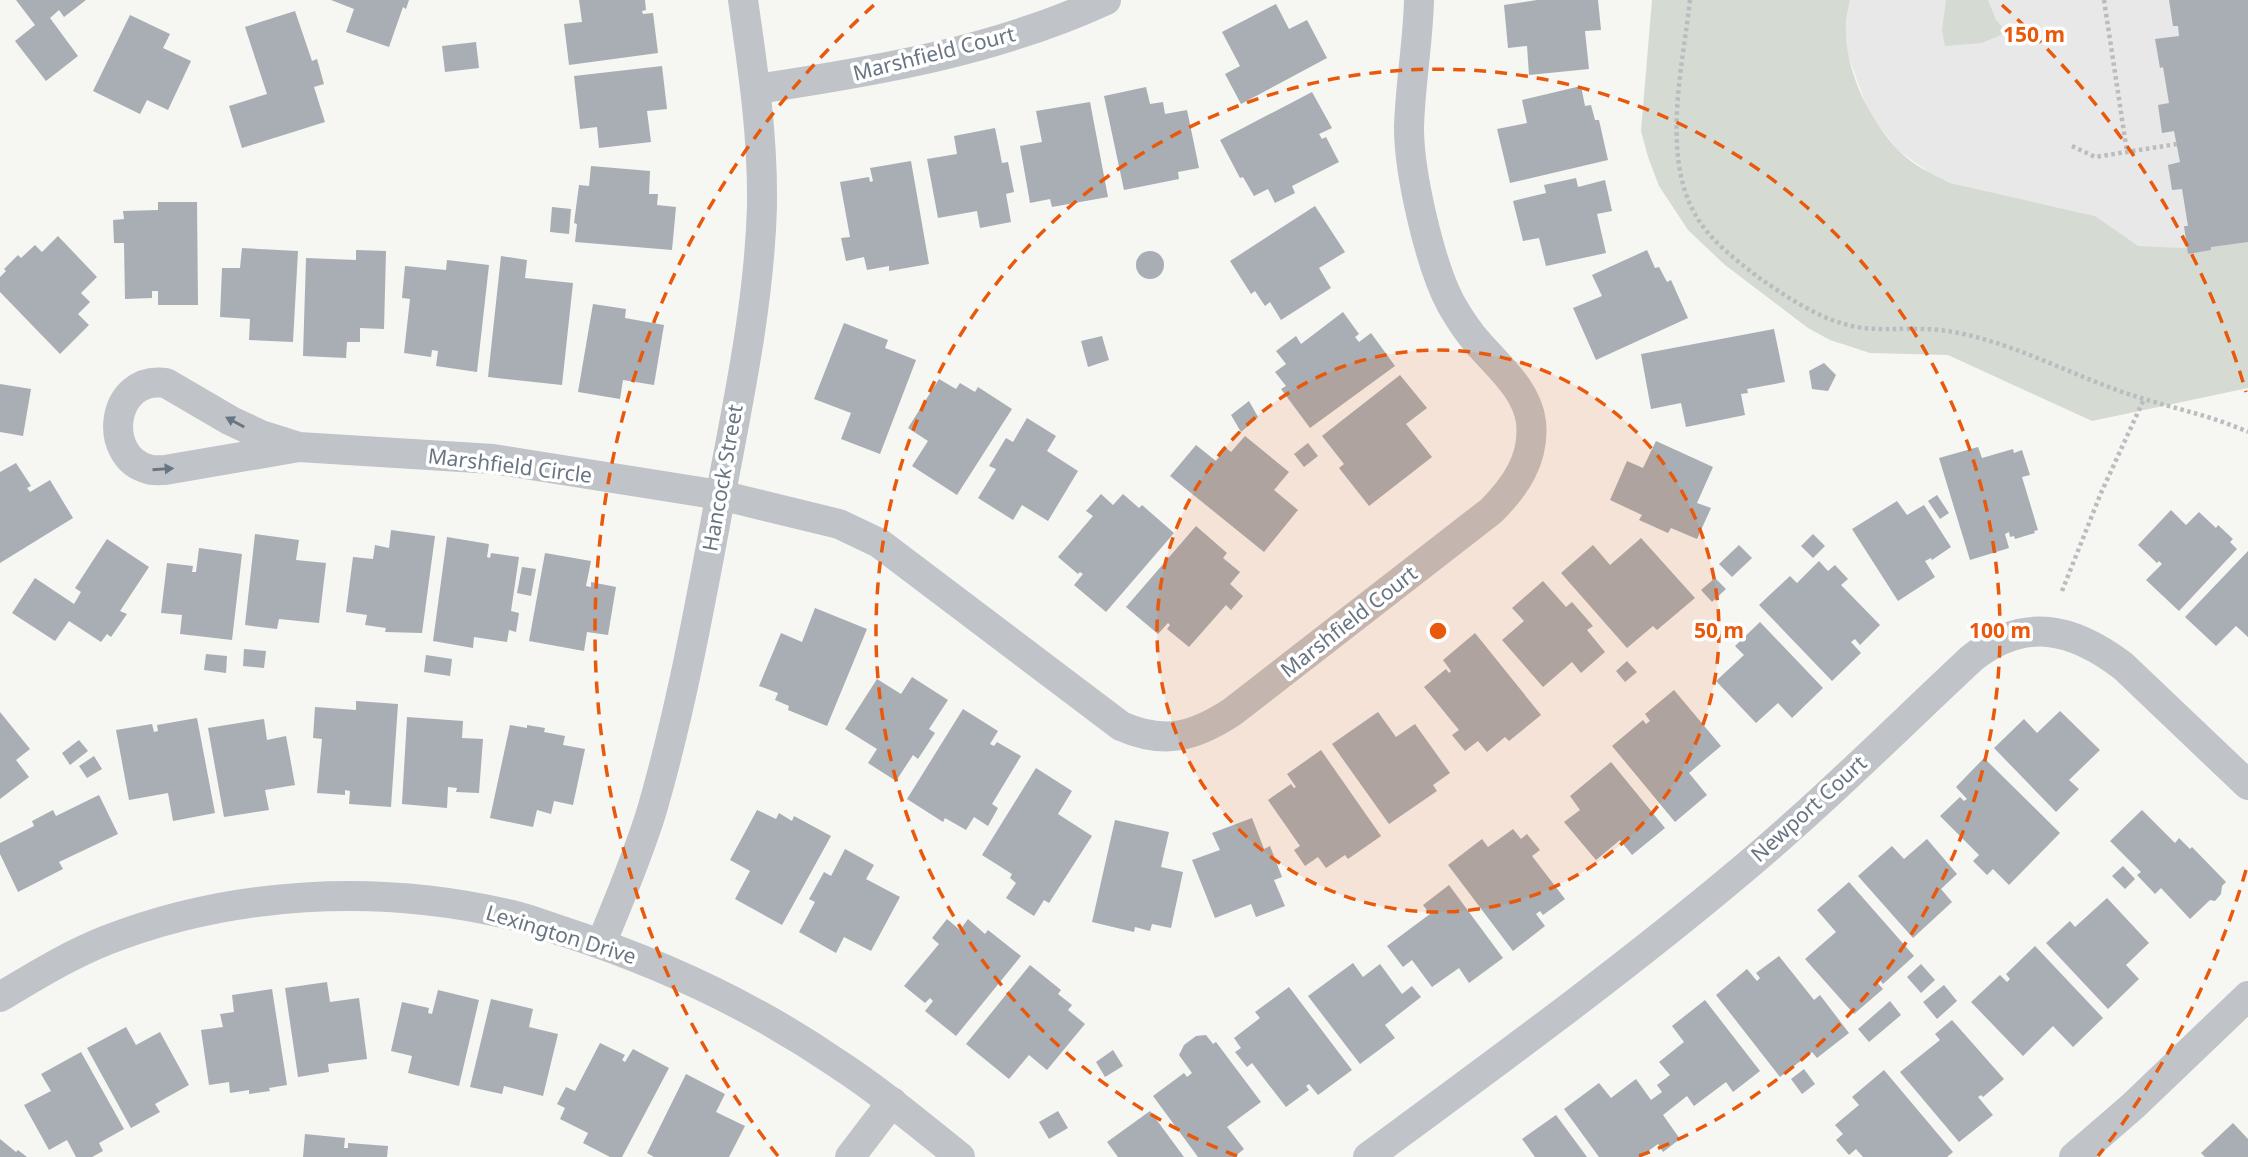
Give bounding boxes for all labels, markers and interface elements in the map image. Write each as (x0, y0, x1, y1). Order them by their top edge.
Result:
street label: Marshfield Court (850, 19, 1018, 87)
text: 150 m (2003, 20, 2065, 48)
street label: Hancock Street (695, 402, 749, 553)
one-way arrow (225, 417, 245, 429)
street label: Marshfield Circle (426, 441, 594, 489)
one-way arrow (153, 463, 175, 474)
street label: Marshfield Court (1274, 559, 1423, 683)
text: 50 m (1694, 616, 1744, 644)
text: 100 m (1969, 616, 2031, 644)
centre of rings (1426, 619, 1450, 643)
street label: Newport Court (1745, 749, 1872, 868)
street label: Lexington Drive (483, 898, 640, 970)

